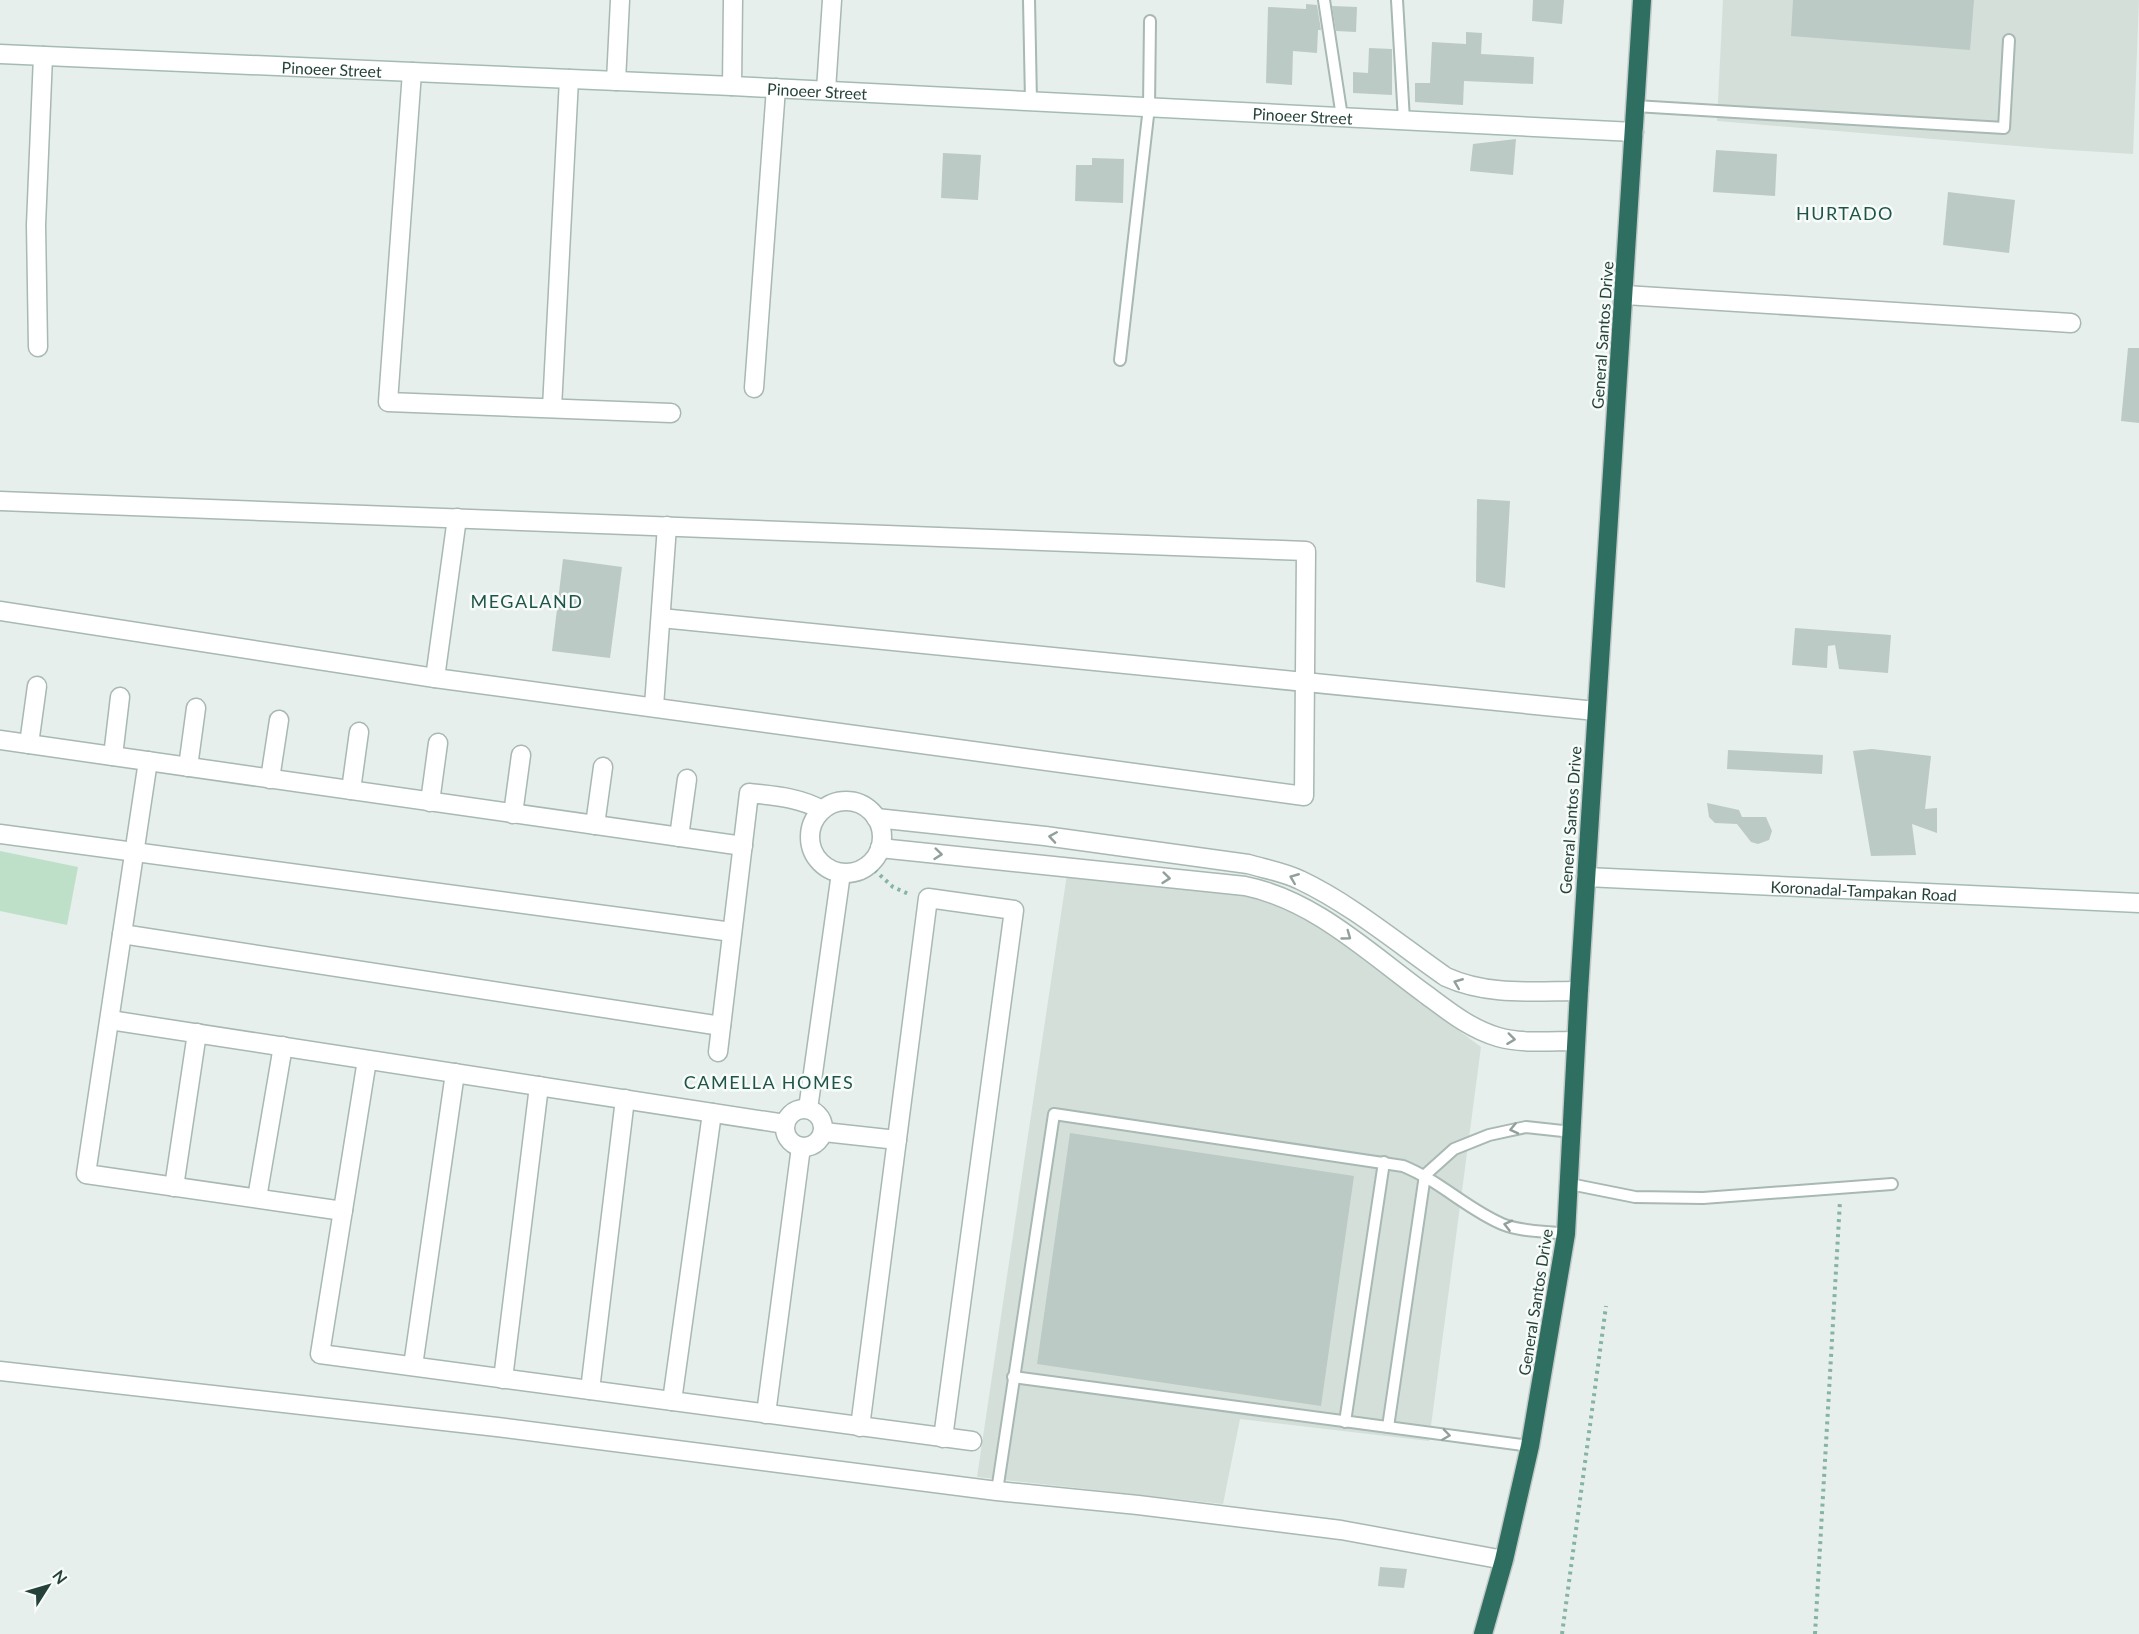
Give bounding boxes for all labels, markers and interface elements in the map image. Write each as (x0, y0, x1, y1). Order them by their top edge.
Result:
street label: Pinoeer Street (281, 57, 382, 80)
street label: Pinoeer Street (767, 78, 868, 102)
street label: Pinoeer Street (1252, 103, 1353, 127)
district label: HURTADO (1796, 202, 1894, 224)
street label: General Santos Drive (1587, 260, 1617, 410)
district label: MEGALAND (471, 590, 583, 612)
street label: General Santos Drive (1555, 745, 1585, 895)
one-way arrow (1049, 831, 1059, 844)
one-way arrow (933, 847, 943, 860)
one-way arrow (1161, 871, 1170, 884)
one-way arrow (1290, 873, 1301, 885)
street label: Koronadal-Tampakan Road (1770, 876, 1957, 904)
one-way arrow (1340, 929, 1351, 940)
one-way arrow (1454, 978, 1465, 990)
one-way arrow (1506, 1032, 1515, 1045)
district label: CAMELLA HOMES (684, 1071, 854, 1093)
one-way arrow (1510, 1122, 1520, 1135)
one-way arrow (1504, 1219, 1514, 1232)
street label: General Santos Drive (1514, 1227, 1556, 1377)
one-way arrow (1442, 1428, 1451, 1441)
north arrow (18, 1556, 78, 1616)
text: N (49, 1566, 72, 1587)

